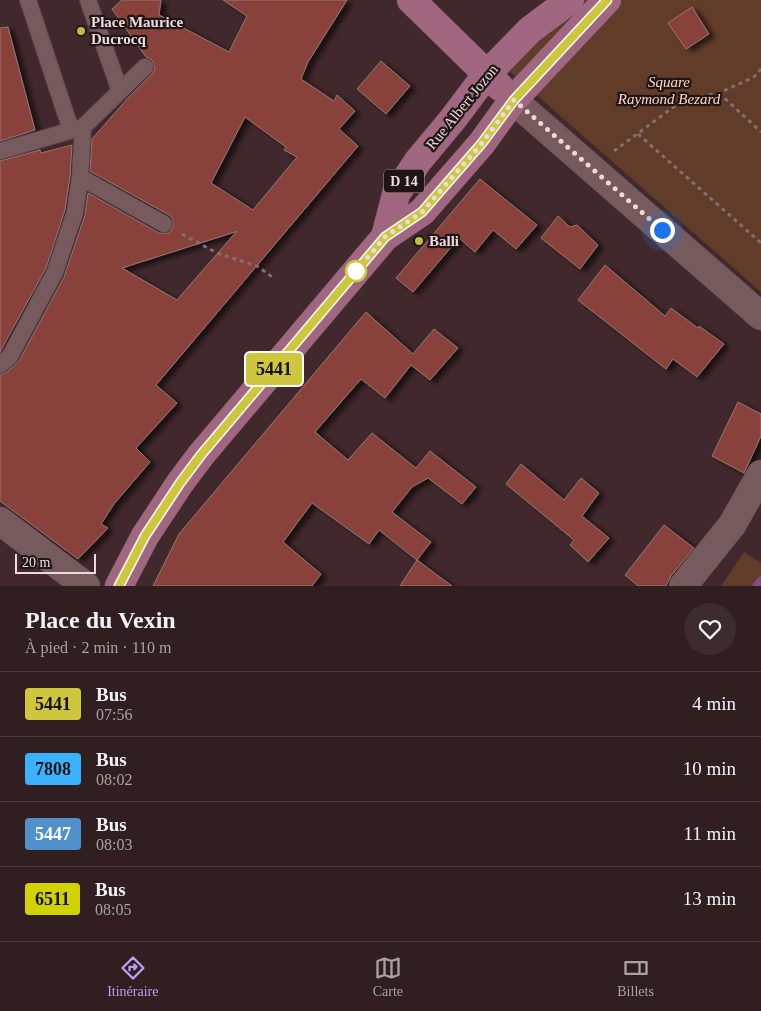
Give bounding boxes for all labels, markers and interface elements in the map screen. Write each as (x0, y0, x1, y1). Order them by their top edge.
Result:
place label: Place Maurice Ducrocq (91, 14, 183, 47)
marker: Place Maurice Ducrocq (75, 25, 87, 37)
street label: Rue Albert Jozon (423, 61, 501, 153)
park label: Square Raymond Bezard (617, 74, 721, 107)
road number: D 14 (384, 170, 424, 192)
your location (650, 218, 675, 243)
place label: Balli (429, 233, 459, 249)
marker: Balli (413, 235, 425, 247)
unlabelled marker (345, 260, 367, 282)
line badge: 5441 (239, 353, 309, 385)
text: 5441 (256, 359, 292, 379)
scale bar (15, 551, 96, 574)
text: 20 m (22, 555, 50, 570)
button: heart (684, 603, 736, 655)
text: Place du Vexin (25, 607, 176, 633)
text: À pied · 2 min · 110 m (25, 639, 172, 656)
text: Bus (96, 684, 127, 705)
text: 4 min (692, 693, 736, 714)
text: 5441 (35, 694, 71, 714)
text: 07:56 (96, 706, 132, 723)
text: Bus (96, 749, 127, 770)
text: 10 min (683, 758, 736, 779)
text: 7808 (35, 759, 71, 779)
text: 08:02 (96, 771, 132, 788)
text: Bus (96, 814, 127, 835)
text: 11 min (683, 823, 736, 844)
text: 5447 (35, 824, 71, 844)
text: 08:03 (96, 836, 132, 853)
text: Bus (95, 879, 126, 900)
text: 13 min (683, 888, 736, 909)
text: 6511 (35, 889, 70, 909)
text: 08:05 (95, 901, 131, 918)
tab: Itinéraire (107, 954, 158, 1000)
tab: Carte (373, 954, 403, 1000)
tab: Billets (617, 954, 654, 1000)

